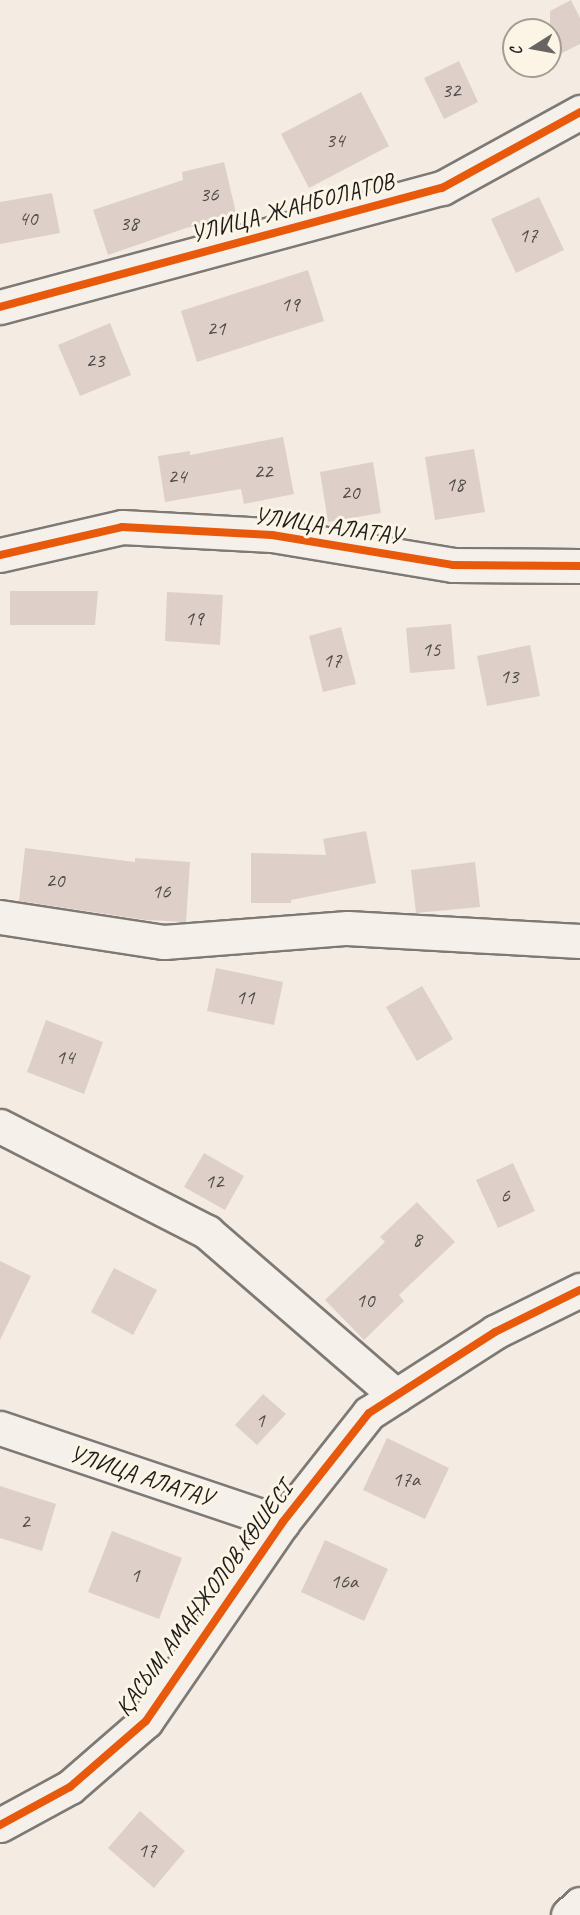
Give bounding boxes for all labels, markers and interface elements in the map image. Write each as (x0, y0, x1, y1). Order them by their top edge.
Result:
north arrow (502, 18, 562, 78)
text: С (506, 45, 527, 57)
house number: 32 (442, 77, 460, 103)
house number: 34 (326, 127, 344, 153)
street label: УЛИЦА ЖАНБОЛАТОВ (188, 167, 396, 249)
house number: 36 (200, 181, 218, 207)
house number: 40 (19, 205, 37, 231)
house number: 38 (120, 210, 138, 236)
house number: 17 (519, 222, 537, 248)
house number: 19 (281, 291, 299, 317)
house number: 21 (207, 315, 225, 341)
house number: 23 (86, 347, 104, 373)
house number: 22 (254, 458, 272, 484)
house number: 24 (168, 463, 186, 489)
house number: 18 (446, 471, 464, 497)
house number: 20 (341, 479, 359, 505)
street label: УЛИЦА АЛАТАУ (252, 501, 404, 551)
house number: 19 (185, 605, 203, 631)
house number: 15 (422, 636, 440, 662)
house number: 17 (323, 647, 341, 673)
house number: 13 (500, 663, 518, 689)
house number: 20 (46, 867, 64, 893)
house number: 16 (152, 878, 170, 904)
house number: 11 (236, 984, 254, 1010)
house number: 14 (56, 1044, 74, 1070)
house number: 12 (205, 1168, 223, 1194)
house number: 6 (500, 1182, 510, 1208)
house number: 8 (412, 1226, 422, 1252)
house number: 10 (356, 1287, 374, 1313)
house number: 1 (255, 1407, 265, 1433)
street label: УЛИЦА АЛАТАУ (66, 1439, 216, 1513)
house number: 17а (392, 1466, 420, 1492)
street label: ҚАСЫМ АМАНЖОЛОВ КӨШЕСІ (108, 1475, 300, 1723)
house number: 2 (20, 1508, 30, 1534)
house number: 1 (130, 1562, 140, 1588)
house number: 16а (330, 1568, 358, 1594)
house number: 17 (138, 1837, 156, 1863)

